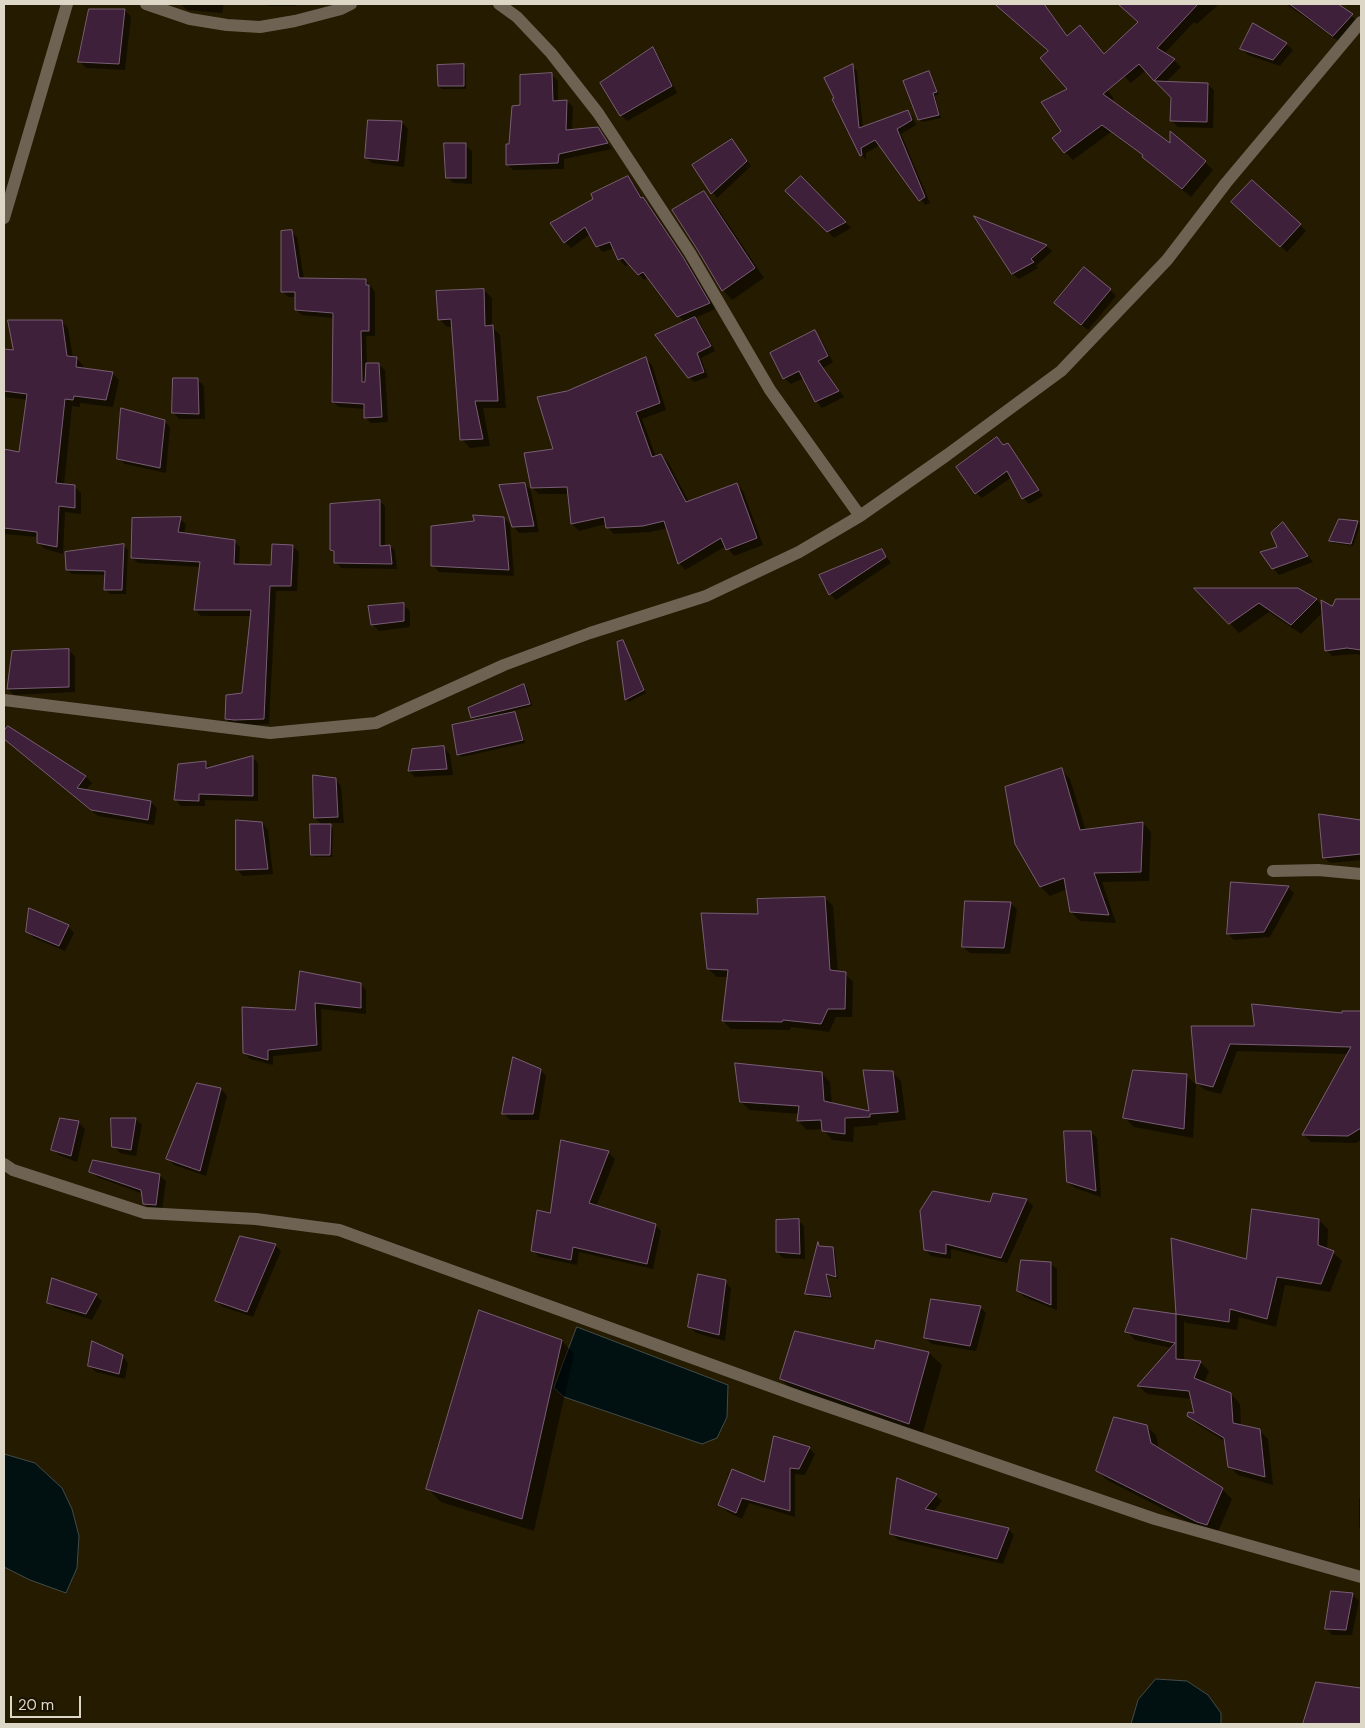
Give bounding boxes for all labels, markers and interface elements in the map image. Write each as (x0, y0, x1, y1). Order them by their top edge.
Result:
scale bar (12, 1686, 84, 1718)
text: 20 m (18, 1695, 54, 1715)

